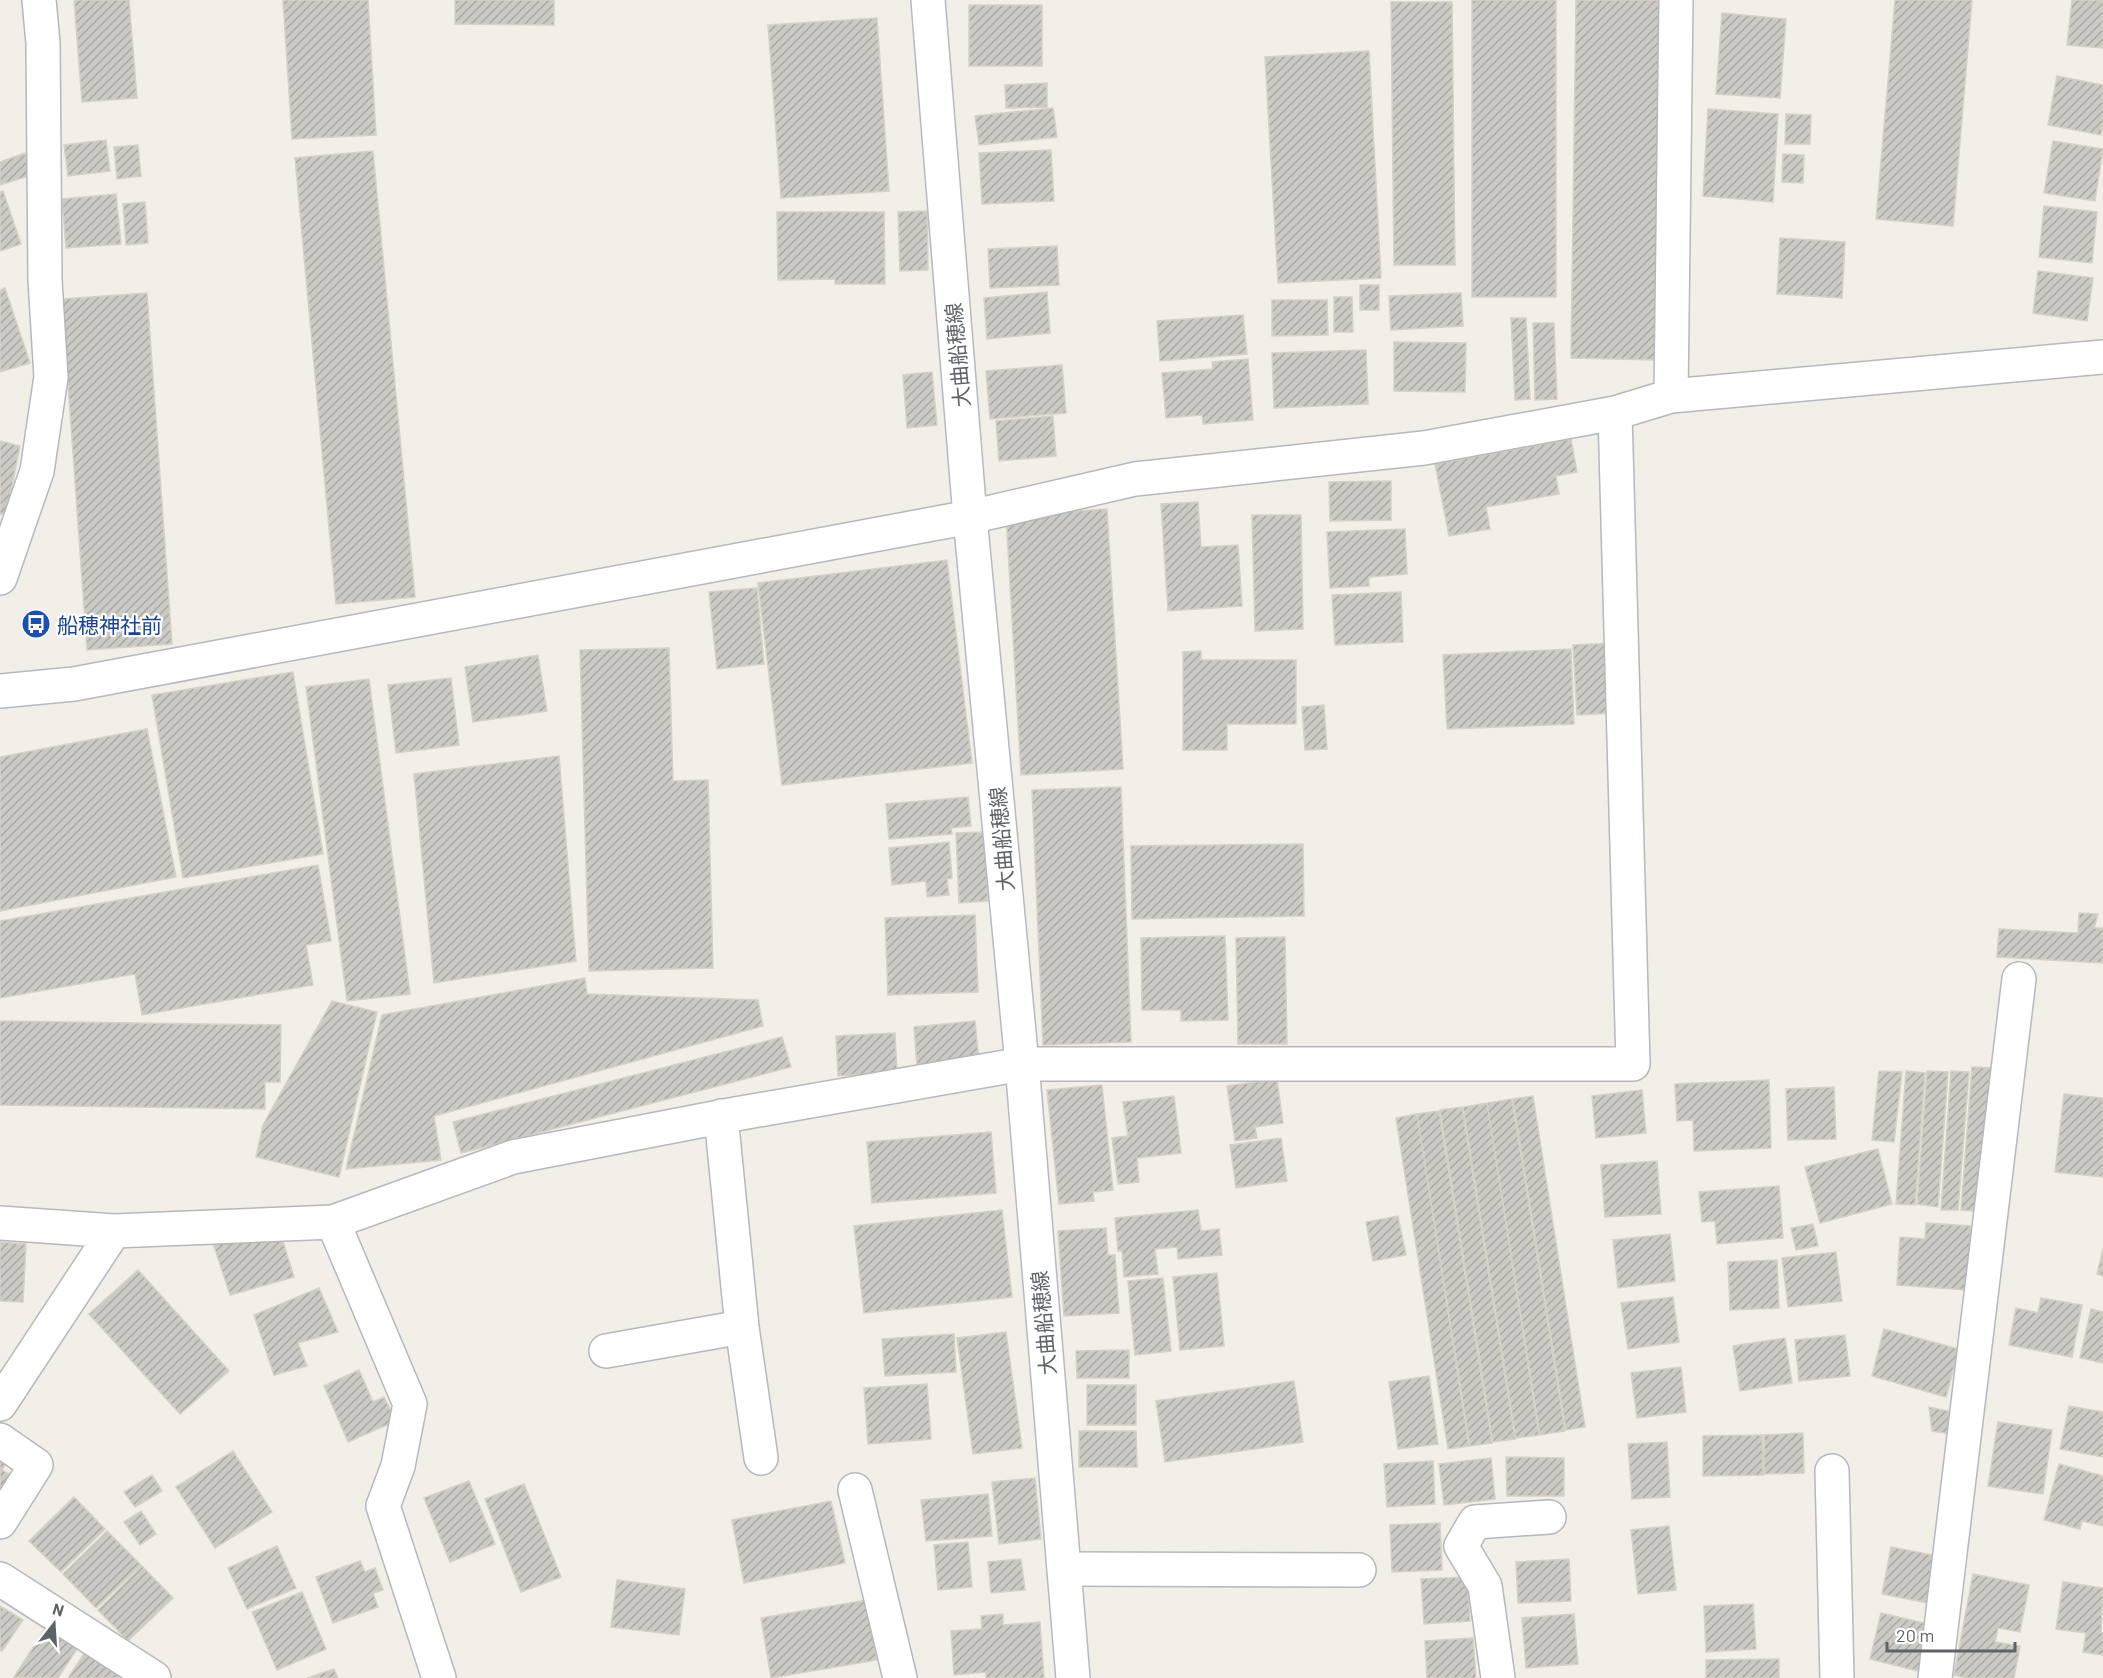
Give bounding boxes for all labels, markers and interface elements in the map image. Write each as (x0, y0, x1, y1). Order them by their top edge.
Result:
street label: 大曲船穂線 (940, 302, 974, 408)
bus stop icon: 船穂神社前 (20, 608, 52, 640)
place label: 船穂神社前 (57, 612, 162, 637)
street label: 大曲船穂線 (984, 786, 1018, 892)
street label: 大曲船穂線 (1026, 1270, 1060, 1376)
north arrow (24, 1594, 84, 1654)
text: N (51, 1599, 66, 1620)
scale bar (1887, 1615, 2014, 1653)
text: 20 m (1896, 1624, 1934, 1646)

